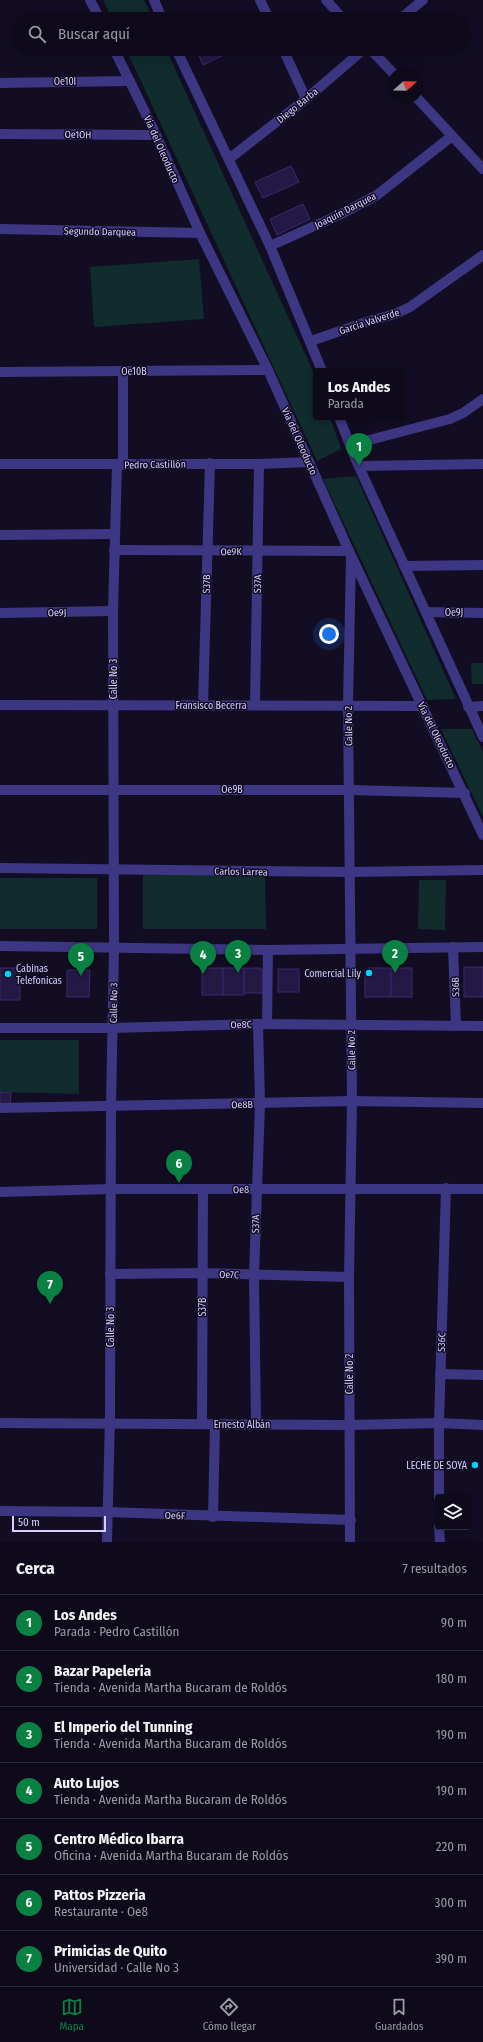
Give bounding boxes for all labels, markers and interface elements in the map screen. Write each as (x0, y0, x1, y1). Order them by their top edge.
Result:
search box (12, 12, 471, 56)
icon: search (26, 23, 48, 45)
text: Buscar aquí (58, 25, 130, 43)
north arrow (387, 68, 423, 104)
street label: Oe10I (54, 76, 76, 88)
street label: Diego Barba (275, 86, 321, 126)
street label: Via del Oleoducto (141, 114, 181, 185)
street label: Oe1OH (64, 129, 92, 141)
street label: Joaquín Darquea (312, 189, 378, 232)
street label: Segundo Darquea (64, 225, 136, 239)
street label: García Valverde (337, 306, 401, 337)
street label: Oe10B (121, 366, 147, 378)
popup (313, 368, 405, 420)
text: Los Andes (328, 378, 390, 396)
text: Parada (328, 396, 364, 411)
street label: Via del Oleoducto (279, 406, 319, 477)
pin: 1 (346, 433, 372, 466)
street label: Pedro Castillón (124, 458, 186, 472)
street label: Oe9K (220, 546, 242, 558)
street label: S37B (201, 574, 213, 594)
street label: S37A (252, 574, 264, 593)
street label: Oe9J (48, 607, 66, 619)
street label: Oe9J (445, 607, 463, 619)
your location (319, 624, 339, 644)
street label: Calle No 3 (108, 658, 120, 699)
street label: Fransisco Becerra (175, 700, 247, 712)
street label: Via del Oleoducto (415, 700, 457, 771)
street label: Calle No 2 (343, 705, 355, 746)
street label: Oe9B (221, 784, 243, 796)
street label: Carlos Larrea (214, 866, 268, 878)
pin: 3 (225, 940, 251, 973)
pin: 2 (382, 940, 408, 973)
pin: 4 (190, 941, 216, 974)
pin: 5 (68, 943, 94, 976)
place label: Cabinas Telefonicas (16, 963, 62, 987)
place label: Comercial Lily (304, 968, 362, 980)
marker: Comercial Lily (364, 968, 374, 978)
marker: Cabinas Telefonicas (3, 969, 13, 979)
street label: S36B (450, 976, 462, 997)
street label: Calle No 3 (108, 982, 120, 1023)
street label: Oe8C (230, 1019, 252, 1031)
street label: Calle No 2 (346, 1029, 358, 1070)
street label: Oe8B (231, 1099, 253, 1111)
pin: 6 (166, 1150, 192, 1183)
street label: Oe8 (233, 1184, 249, 1196)
street label: S37A (250, 1214, 262, 1233)
street label: Oe7C (219, 1269, 239, 1281)
pin: 7 (37, 1271, 63, 1304)
street label: S37B (197, 1297, 209, 1316)
street label: Calle No 3 (105, 1306, 117, 1347)
street label: S36C (436, 1332, 448, 1352)
street label: Calle No 2 (344, 1353, 356, 1394)
street label: Ernesto Albán (214, 1419, 270, 1431)
place label: LECHE DE SOYA (406, 1460, 468, 1472)
marker: LECHE DE SOYA (470, 1460, 480, 1470)
map controls (435, 1494, 471, 1530)
button: layers (435, 1494, 471, 1530)
street label: Oe6F (164, 1510, 186, 1522)
scale bar (12, 1514, 106, 1533)
text: 50 m (18, 1516, 40, 1529)
text: Cerca (16, 1558, 55, 1579)
text: 7 resultados (402, 1561, 467, 1576)
text: Los Andes (54, 1606, 117, 1624)
text: 1 (26, 1615, 32, 1630)
text: 90 m (441, 1615, 467, 1630)
text: Parada · Pedro Castillón (54, 1624, 179, 1639)
text: Bazar Papeleria (54, 1662, 151, 1680)
text: 2 (26, 1671, 32, 1686)
text: 180 m (436, 1671, 467, 1686)
text: Tienda · Avenida Martha Bucaram de Roldós (54, 1680, 287, 1695)
text: El Imperio del Tunning (54, 1718, 192, 1736)
text: 3 (26, 1727, 32, 1742)
text: 190 m (436, 1727, 467, 1742)
text: Tienda · Avenida Martha Bucaram de Roldós (54, 1736, 287, 1751)
text: Auto Lujos (54, 1774, 119, 1792)
text: 4 (26, 1783, 32, 1798)
text: 190 m (436, 1783, 467, 1798)
text: Tienda · Avenida Martha Bucaram de Roldós (54, 1792, 287, 1807)
text: Centro Médico Ibarra (54, 1830, 184, 1848)
text: 5 (26, 1839, 32, 1854)
text: 220 m (436, 1839, 467, 1854)
text: Oficina · Avenida Martha Bucaram de Roldós (54, 1848, 288, 1863)
text: Pattos Pizzeria (54, 1886, 146, 1904)
text: 6 (26, 1895, 32, 1910)
text: 300 m (435, 1895, 467, 1910)
text: Restaurante · Oe8 (54, 1904, 148, 1919)
text: Primicias de Quito (54, 1942, 167, 1960)
text: 7 (26, 1951, 32, 1966)
text: 390 m (435, 1951, 467, 1966)
text: Universidad · Calle No 3 (54, 1960, 179, 1975)
tab: Mapa (59, 1996, 84, 2033)
tab: Cómo llegar (203, 1996, 256, 2033)
tab: Guardados (375, 1996, 424, 2033)

